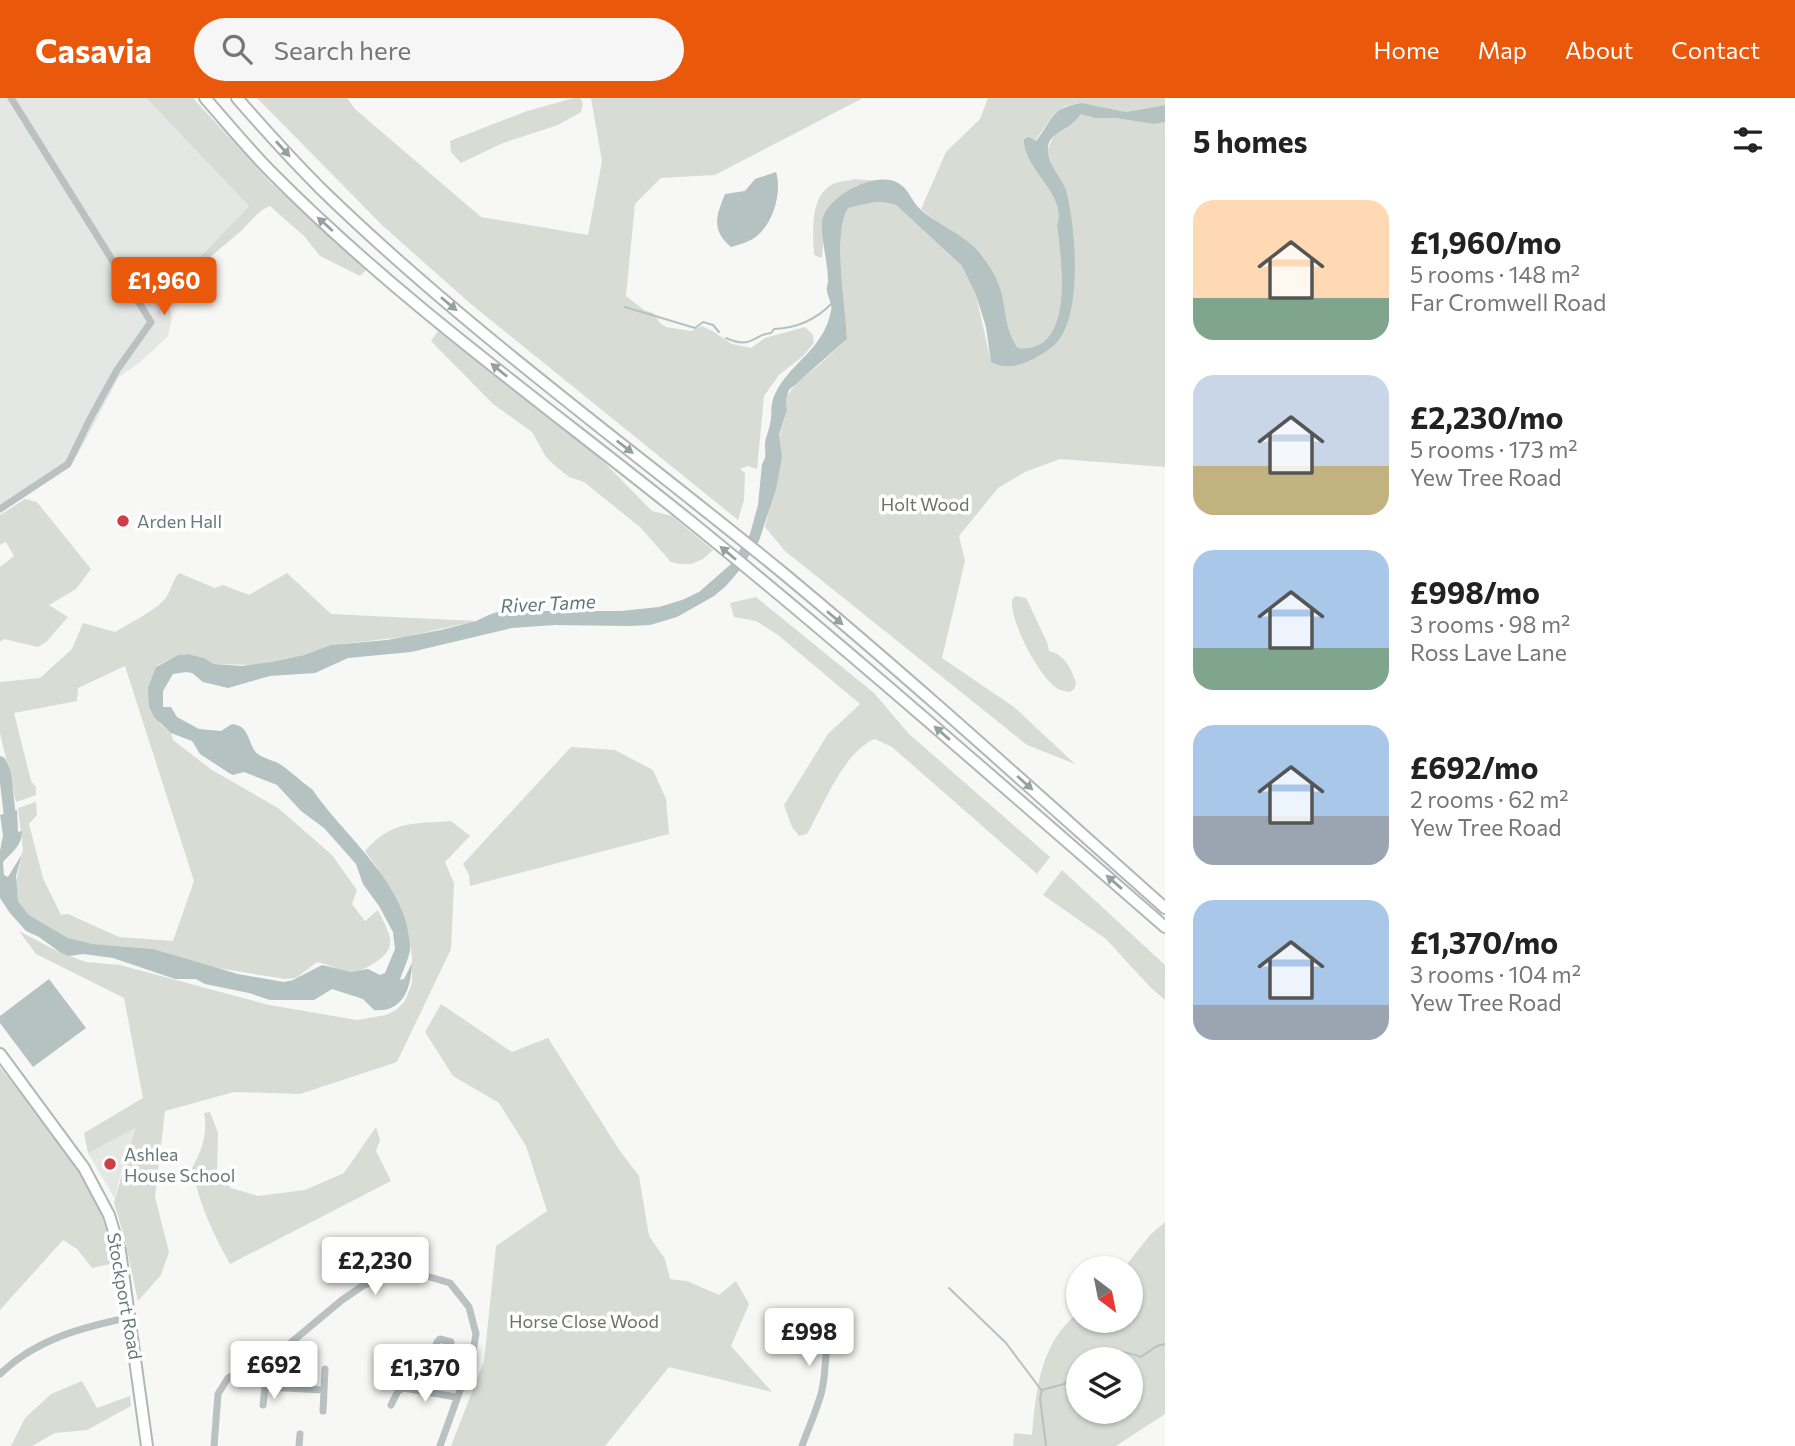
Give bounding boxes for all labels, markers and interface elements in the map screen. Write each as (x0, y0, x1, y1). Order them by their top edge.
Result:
search box (194, 18, 684, 81)
text: Casavia (35, 29, 152, 70)
icon: search (218, 30, 256, 68)
text: Search here (274, 34, 411, 65)
text: Home (1374, 35, 1440, 64)
text: Map (1478, 35, 1527, 64)
text: About (1565, 35, 1633, 64)
text: Contact (1671, 35, 1760, 64)
icon: filters (1729, 121, 1767, 159)
text: 5 homes (1193, 122, 1307, 159)
one-way arrow (274, 140, 290, 157)
one-way arrow (317, 216, 334, 232)
text: £1,960/mo (1410, 223, 1561, 260)
icon: home (1249, 228, 1333, 312)
pin: £1,960 (107, 258, 221, 317)
text: 5 rooms · 148 m² (1410, 260, 1580, 288)
text: £1,960 (128, 266, 201, 294)
text: Far Cromwell Road (1410, 288, 1606, 316)
one-way arrow (440, 296, 458, 311)
one-way arrow (490, 363, 508, 378)
text: £2,230/mo (1410, 398, 1563, 435)
icon: home (1249, 403, 1333, 487)
text: 5 rooms · 173 m² (1410, 435, 1577, 463)
one-way arrow (616, 440, 634, 454)
text: Yew Tree Road (1410, 463, 1562, 491)
park label: Holt Wood (881, 493, 969, 515)
place label: Arden Hall (137, 510, 222, 532)
marker: Arden Hall (115, 513, 131, 529)
one-way arrow (720, 546, 737, 561)
text: £998/mo (1410, 573, 1540, 610)
icon: home (1249, 578, 1333, 662)
water label: River Tame (500, 589, 596, 617)
one-way arrow (827, 610, 844, 625)
text: 3 rooms · 98 m² (1410, 610, 1570, 638)
text: Ross Lave Lane (1410, 638, 1567, 666)
one-way arrow (933, 725, 951, 741)
text: £692/mo (1410, 748, 1538, 785)
icon: home (1249, 753, 1333, 837)
one-way arrow (1016, 775, 1033, 791)
text: 2 rooms · 62 m² (1410, 785, 1569, 813)
text: Yew Tree Road (1410, 813, 1562, 841)
one-way arrow (1105, 875, 1122, 890)
text: £1,370/mo (1410, 923, 1558, 960)
icon: home (1249, 928, 1333, 1012)
text: 3 rooms · 104 m² (1410, 960, 1581, 988)
text: Yew Tree Road (1410, 988, 1562, 1016)
place label: Ashlea House School (124, 1143, 235, 1186)
marker: Ashlea House School (102, 1156, 118, 1172)
street label: Stockport Road (103, 1231, 147, 1361)
pin: £2,230 (318, 1238, 432, 1297)
text: £2,230 (338, 1246, 412, 1274)
north arrow (1066, 1256, 1143, 1334)
map controls (1066, 1256, 1143, 1424)
pin: £998 (768, 1308, 850, 1368)
park label: Horse Close Wood (509, 1310, 659, 1332)
text: £998 (781, 1317, 837, 1345)
pin: £692 (233, 1342, 315, 1401)
pin: £1,370 (368, 1344, 482, 1404)
button: layers (1066, 1347, 1143, 1424)
text: £692 (247, 1350, 301, 1378)
text: £1,370 (390, 1353, 460, 1381)

